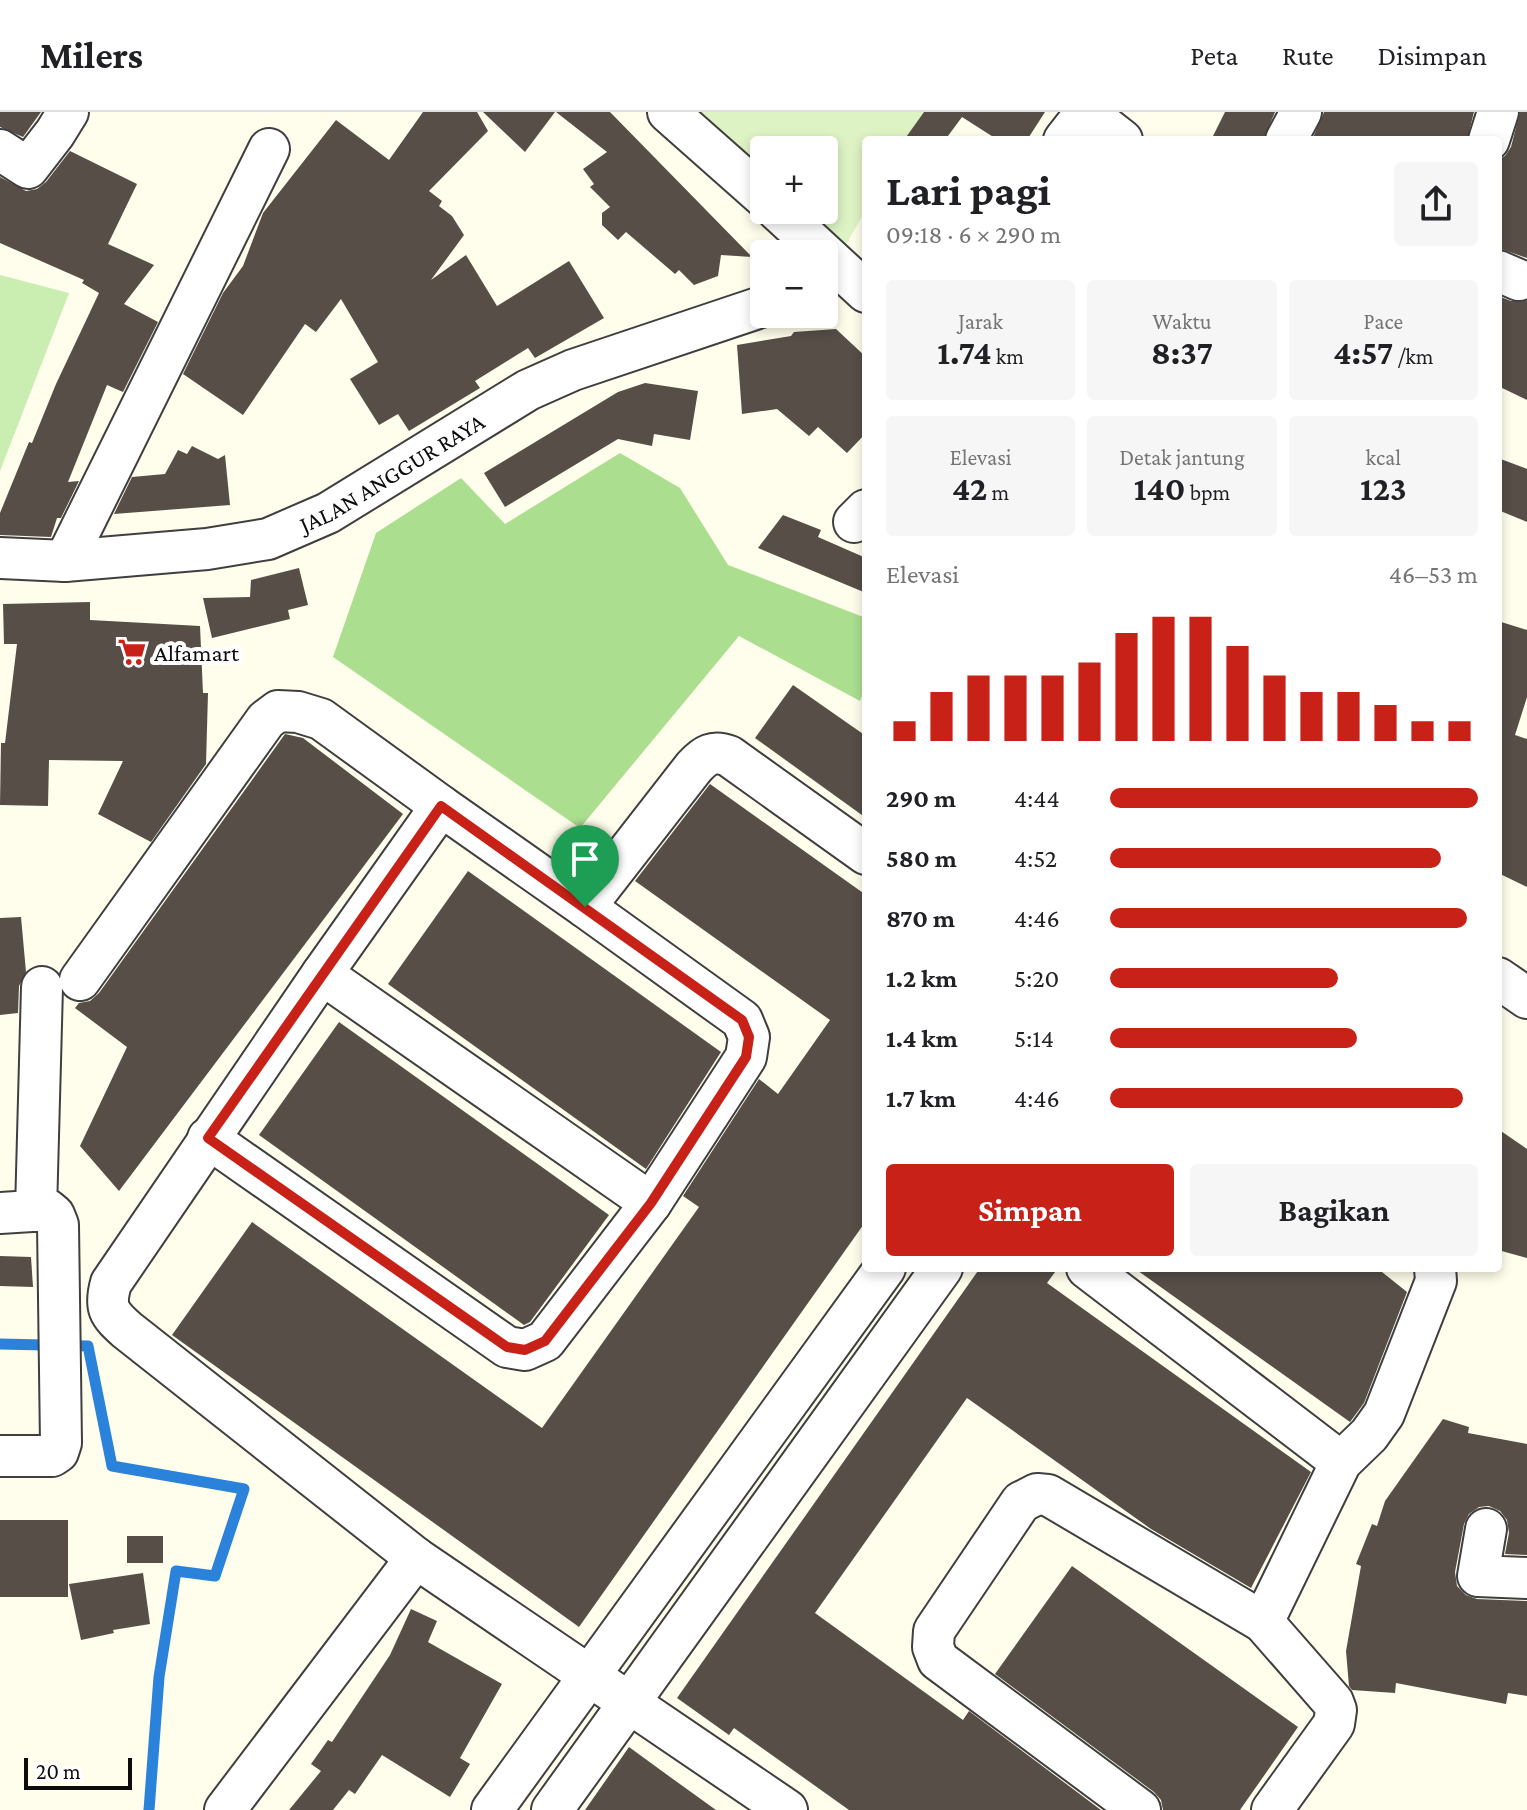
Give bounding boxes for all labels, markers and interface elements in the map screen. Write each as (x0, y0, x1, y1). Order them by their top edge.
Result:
text: Milers (40, 34, 143, 76)
text: Peta (1190, 40, 1238, 71)
text: Rute (1282, 40, 1334, 71)
text: Disimpan (1378, 40, 1487, 71)
map controls (750, 136, 838, 328)
button: + (750, 136, 838, 224)
button: share (1394, 162, 1478, 246)
text: Lari pagi (886, 166, 1051, 214)
text: 09:18 · 6 × 290 m (886, 220, 1061, 249)
button: − (750, 240, 838, 328)
text: Jarak (958, 309, 1003, 334)
text: Waktu (1153, 309, 1211, 334)
text: Pace (1364, 309, 1403, 334)
text: 1.74 (937, 334, 992, 371)
text: 8:37 (1151, 334, 1213, 371)
text: 4:57 (1333, 334, 1393, 371)
text: km (992, 344, 1024, 369)
text: /km (1393, 344, 1433, 369)
street label: JALAN ANGGUR RAYA (293, 407, 489, 538)
text: Elevasi (950, 445, 1012, 470)
text: Detak jantung (1119, 445, 1245, 470)
text: kcal (1366, 445, 1401, 470)
text: 42 (952, 470, 987, 507)
text: 140 (1134, 470, 1186, 507)
text: 123 (1360, 470, 1407, 507)
text: m (987, 480, 1009, 505)
text: bpm (1186, 480, 1230, 505)
text: Elevasi (886, 560, 959, 589)
text: 46–53 m (1389, 560, 1478, 589)
supermarket icon: Alfamart (117, 637, 147, 667)
place label: Alfamart (154, 639, 240, 666)
text: 290 m (886, 784, 956, 813)
text: 4:44 (1014, 784, 1060, 813)
pin (551, 825, 619, 907)
icon: arrive (563, 837, 607, 881)
text: 580 m (886, 844, 957, 873)
text: 4:52 (1014, 844, 1057, 873)
text: 870 m (886, 904, 955, 933)
text: 4:46 (1014, 904, 1060, 933)
text: 1.2 km (886, 964, 957, 993)
text: 5:20 (1014, 964, 1059, 993)
text: 1.4 km (886, 1024, 958, 1053)
text: 5:14 (1014, 1024, 1054, 1053)
text: 1.7 km (886, 1084, 956, 1113)
text: 4:46 (1014, 1084, 1060, 1113)
button: Simpan (886, 1164, 1174, 1256)
button: Bagikan (1190, 1164, 1478, 1256)
scale bar (24, 1754, 132, 1790)
text: 20 m (36, 1759, 81, 1784)

